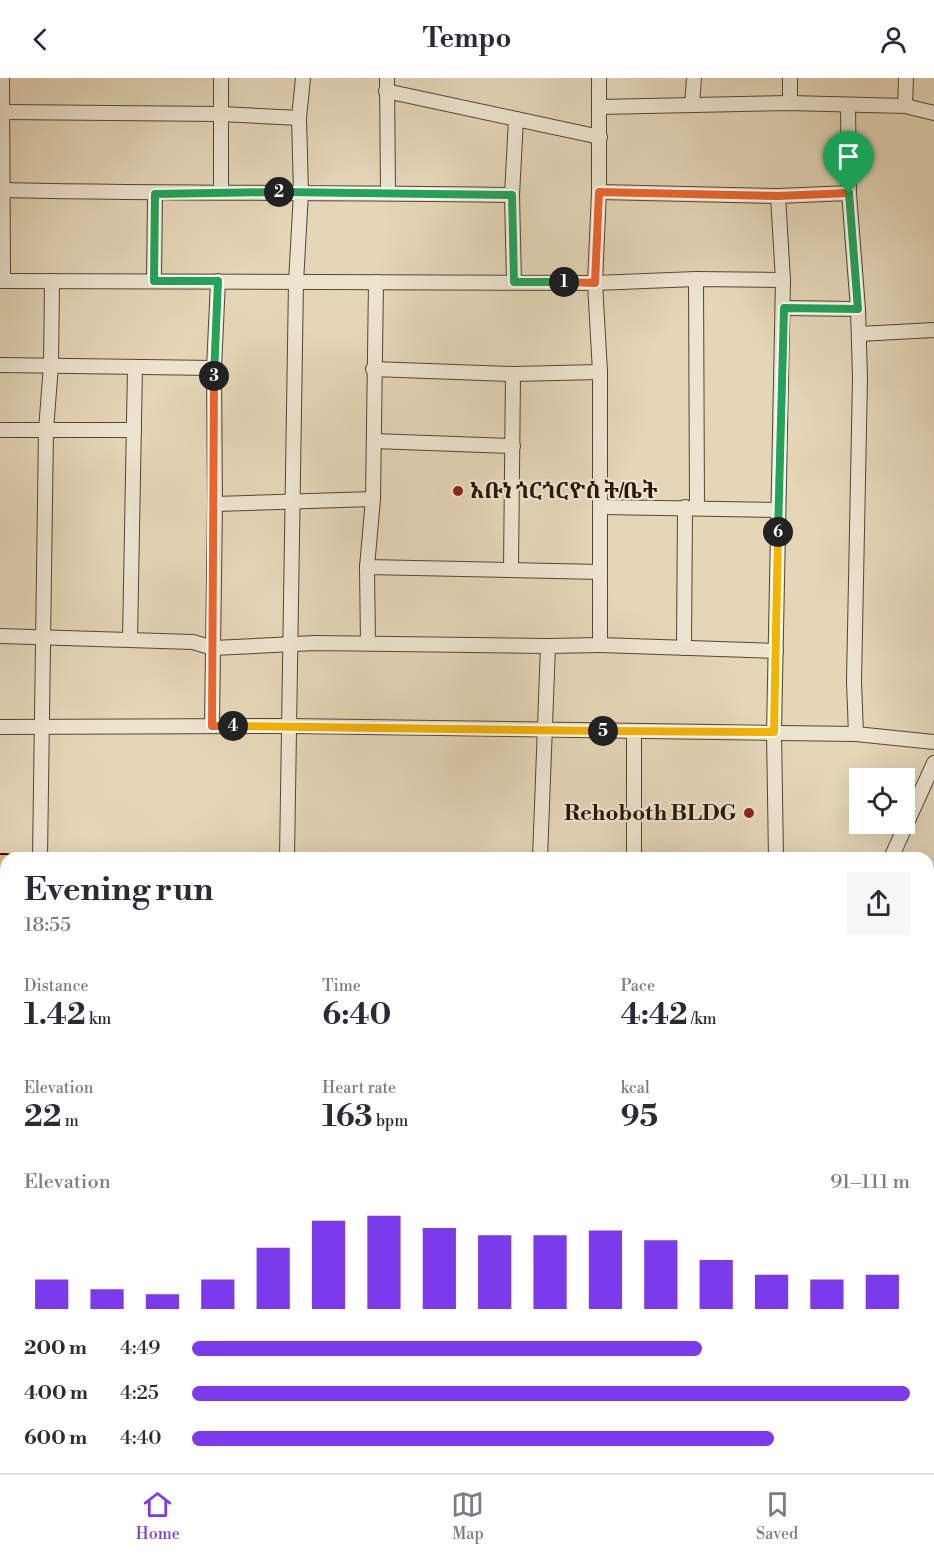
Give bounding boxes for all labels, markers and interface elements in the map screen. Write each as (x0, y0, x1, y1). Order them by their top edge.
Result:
text: Tempo (423, 22, 511, 56)
icon: back (24, 23, 57, 56)
icon: person (877, 23, 910, 56)
pin (823, 131, 874, 193)
icon: arrive (832, 140, 865, 173)
pin: 2 (264, 177, 294, 207)
text: 2 (274, 182, 284, 202)
pin: 1 (549, 267, 579, 297)
text: 1 (560, 272, 568, 292)
pin: 3 (199, 361, 229, 391)
text: 3 (209, 366, 219, 386)
place label: አቡነ ጎርጎርዮስ ት/ቤት (470, 478, 657, 505)
marker: አቡነ ጎርጎርዮስ ት/ቤት (451, 484, 465, 498)
pin: 6 (763, 517, 793, 547)
text: 6 (773, 522, 783, 542)
pin: 4 (218, 711, 248, 741)
text: 4 (228, 716, 238, 736)
pin: 5 (588, 716, 618, 746)
text: 5 (598, 721, 608, 741)
map controls (849, 768, 915, 834)
button: locate (849, 768, 915, 834)
place label: Rehoboth BLDG (564, 800, 738, 827)
marker: Rehoboth BLDG (742, 806, 756, 820)
text: Evening run (24, 870, 213, 911)
button: share (847, 872, 910, 935)
text: 18:55 (24, 913, 71, 938)
text: Distance (24, 976, 89, 996)
text: Time (322, 976, 361, 996)
text: Pace (621, 976, 655, 996)
text: 1.42 (24, 996, 86, 1034)
text: 6:40 (322, 996, 391, 1034)
text: 4:42 (621, 996, 688, 1034)
text: km (86, 1009, 111, 1029)
text: /km (688, 1009, 717, 1029)
text: Elevation (24, 1078, 93, 1098)
text: Heart rate (322, 1078, 396, 1098)
text: kcal (621, 1078, 650, 1098)
text: 22 (24, 1098, 62, 1136)
text: 163 (322, 1098, 373, 1136)
text: 95 (621, 1098, 658, 1136)
text: m (62, 1111, 79, 1131)
text: bpm (373, 1111, 408, 1131)
text: Elevation (24, 1170, 111, 1195)
text: 91–111 m (830, 1170, 910, 1195)
text: 200 m (24, 1336, 87, 1361)
text: 4:49 (120, 1336, 160, 1361)
text: 400 m (24, 1381, 88, 1406)
text: 4:25 (120, 1381, 159, 1406)
text: 600 m (24, 1426, 87, 1451)
text: 4:40 (120, 1426, 162, 1451)
tab: Home (136, 1488, 180, 1544)
tab: Map (451, 1488, 484, 1544)
tab: Saved (756, 1488, 798, 1544)

